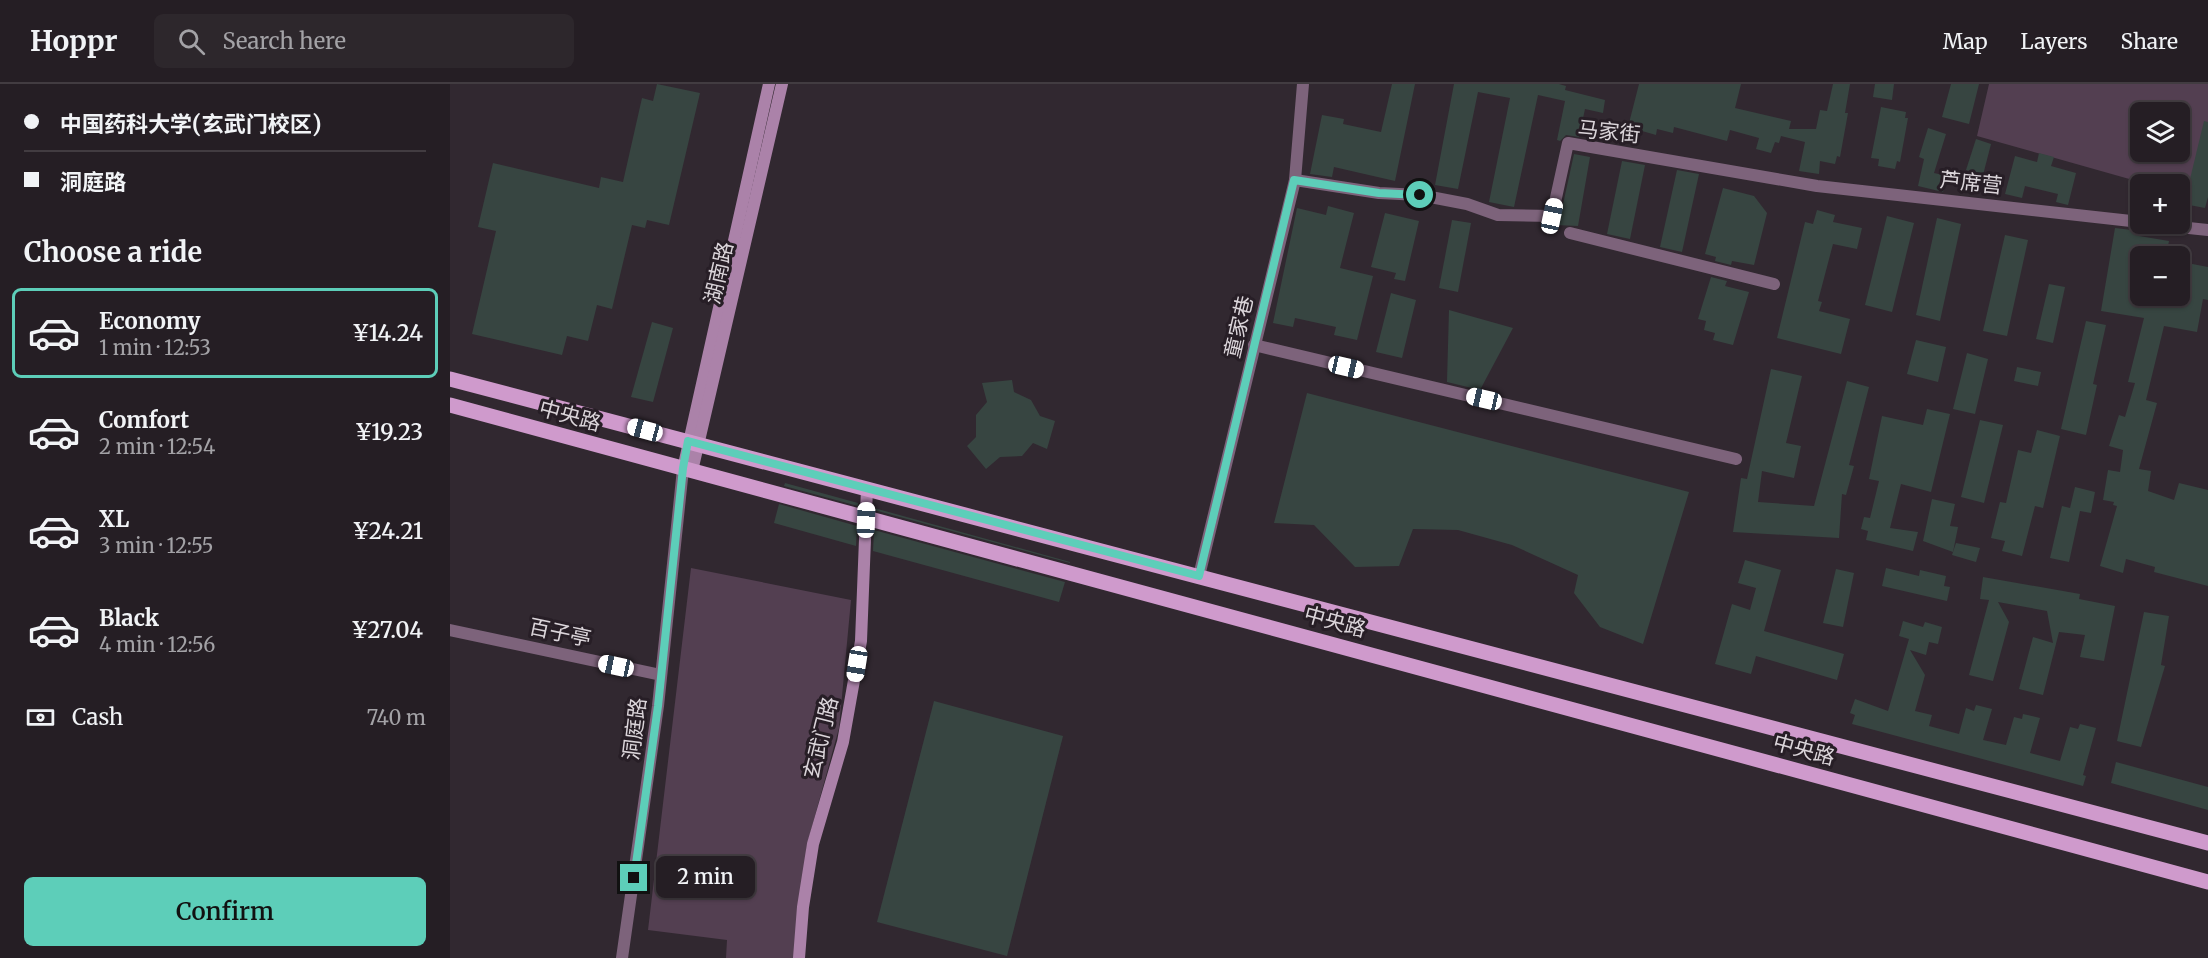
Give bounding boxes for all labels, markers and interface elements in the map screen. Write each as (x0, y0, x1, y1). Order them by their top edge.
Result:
search box (154, 14, 574, 68)
text: Hoppr (30, 23, 118, 59)
icon: search (175, 25, 208, 58)
text: Search here (223, 27, 346, 55)
text: Map (1943, 28, 1988, 55)
text: Layers (2021, 28, 2088, 55)
text: Share (2121, 28, 2178, 55)
map controls (2130, 102, 2190, 306)
button: layers (2130, 102, 2190, 162)
text: 中国药科大学(玄武门校区) (60, 110, 321, 138)
street label: 马家街 (1576, 115, 1642, 148)
street label: 芦席营 (1938, 166, 2004, 199)
text: 洞庭路 (60, 168, 126, 196)
button: + (2130, 174, 2190, 234)
route start (1406, 181, 1433, 208)
car (1539, 197, 1565, 235)
text: Choose a ride (24, 235, 202, 269)
street label: 湖南路 (698, 239, 739, 307)
button: − (2130, 246, 2190, 306)
street label: 童家巷 (1218, 293, 1259, 361)
icon: car (27, 306, 81, 360)
text: Economy (99, 307, 200, 335)
text: ¥14.24 (352, 319, 423, 347)
text: 1 min · 12:53 (99, 335, 211, 360)
car (1326, 354, 1366, 380)
car (1464, 386, 1504, 412)
street label: 中央路 (536, 394, 604, 437)
icon: car (27, 405, 81, 459)
text: Comfort (99, 406, 189, 434)
car (625, 417, 665, 443)
text: ¥19.23 (355, 418, 423, 446)
text: 2 min · 12:54 (99, 434, 215, 459)
car (856, 502, 876, 538)
icon: car (27, 504, 81, 558)
text: XL (99, 505, 129, 533)
text: ¥24.21 (352, 517, 423, 545)
text: 3 min · 12:55 (99, 533, 213, 558)
street label: 中央路 (1301, 600, 1369, 643)
icon: car (27, 603, 81, 657)
text: Black (99, 604, 159, 632)
street label: 百子亭 (526, 613, 594, 652)
text: ¥27.04 (351, 616, 423, 644)
text: 4 min · 12:56 (99, 632, 215, 657)
car (845, 645, 869, 683)
car (597, 653, 635, 679)
street label: 玄武门路 (797, 694, 844, 782)
street label: 洞庭路 (617, 696, 652, 762)
icon: cash (24, 701, 57, 734)
text: Cash (72, 703, 123, 731)
text: 740 m (367, 705, 426, 730)
street label: 中央路 (1770, 728, 1838, 771)
callout: 2 min (655, 857, 754, 899)
route end (620, 864, 647, 891)
text: 2 min (677, 864, 734, 889)
button: Confirm (24, 877, 426, 946)

